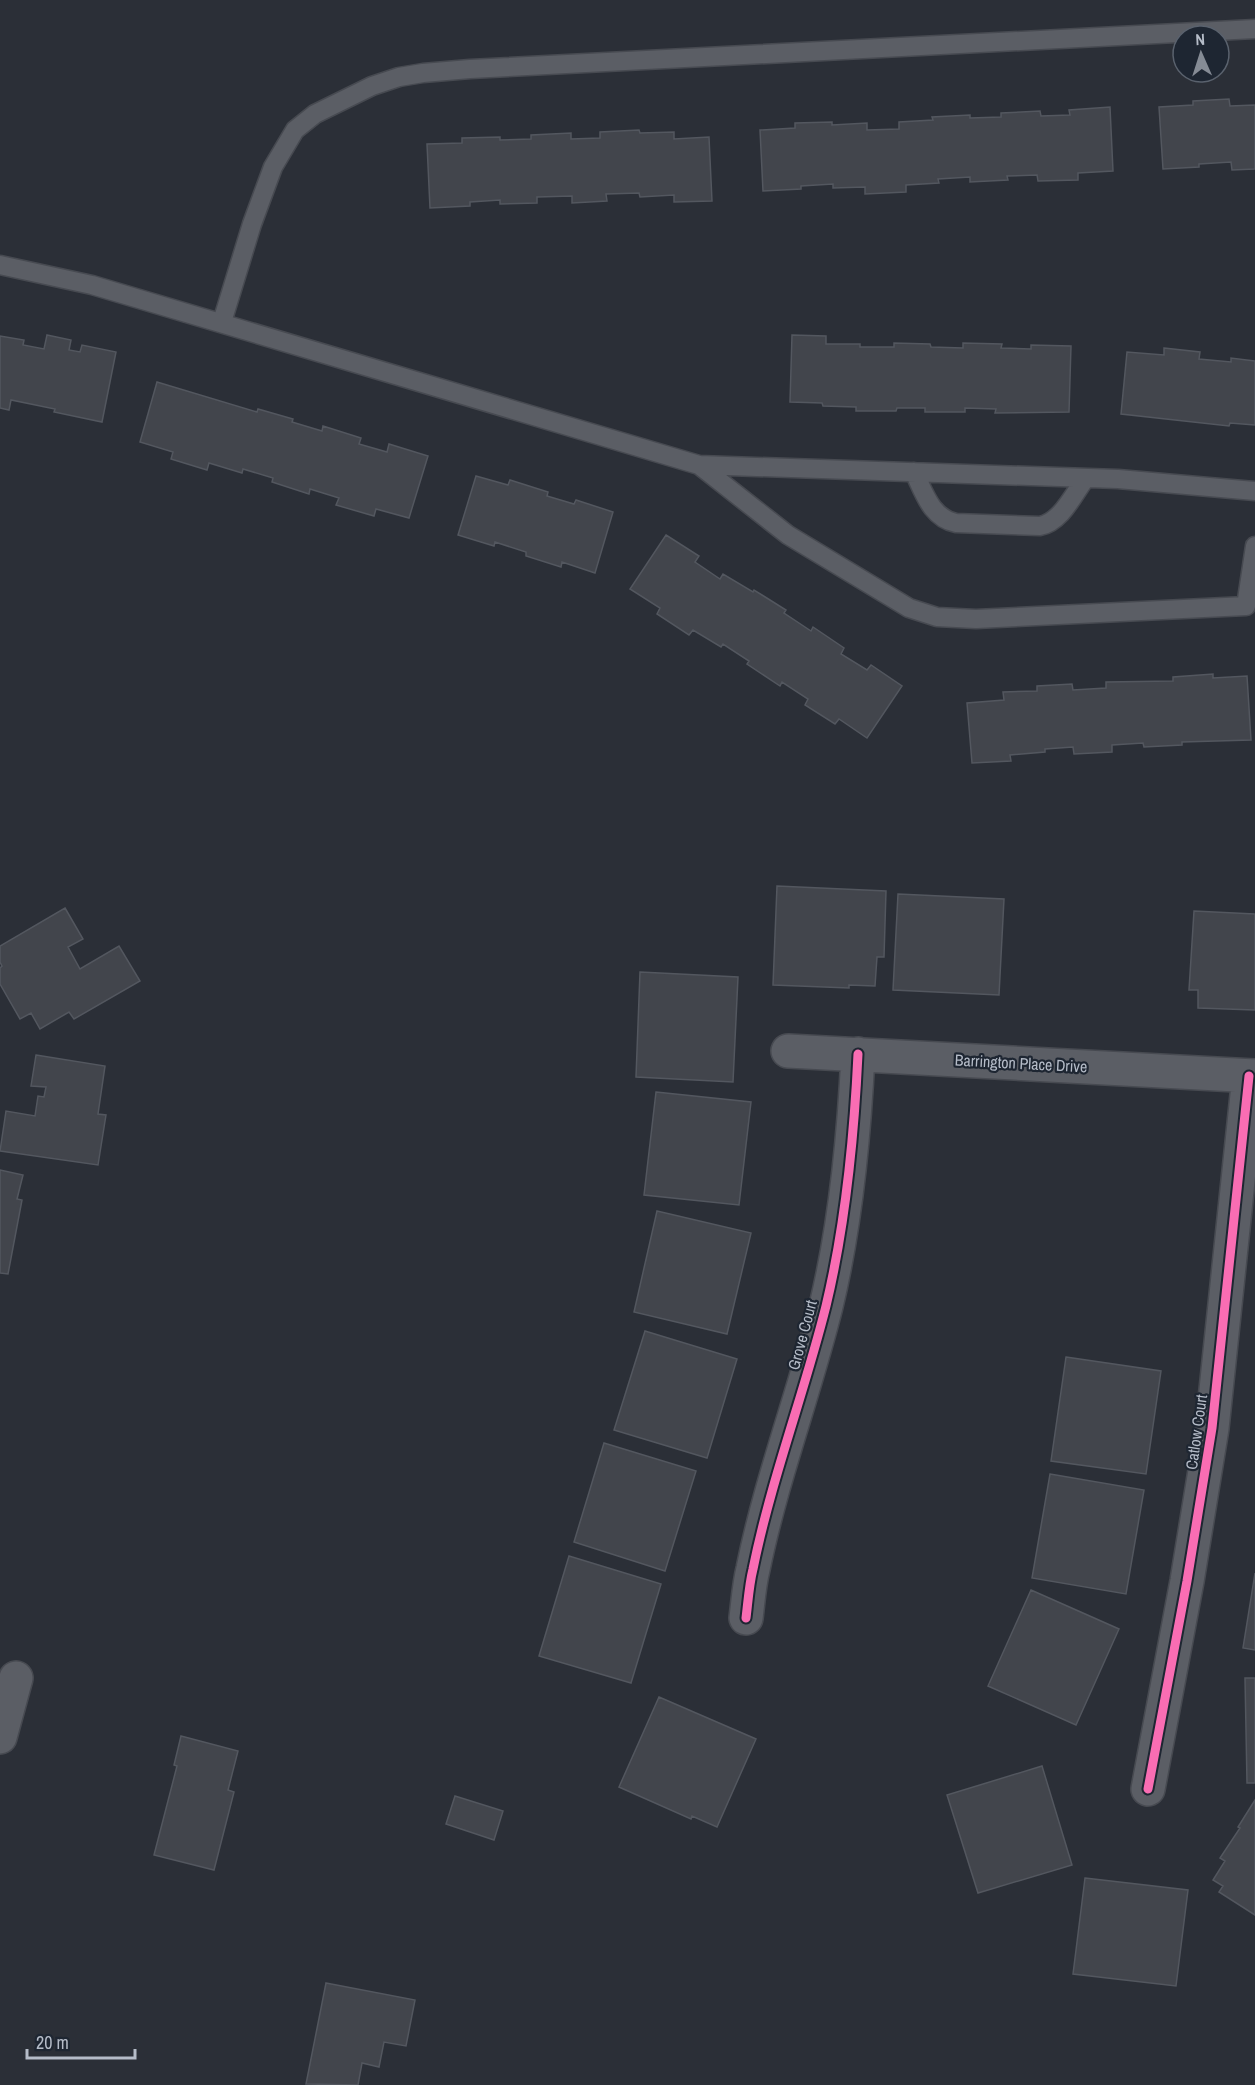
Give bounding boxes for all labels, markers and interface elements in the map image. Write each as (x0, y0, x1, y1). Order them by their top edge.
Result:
north arrow (1171, 24, 1231, 84)
text: N (1195, 28, 1206, 50)
street label: Barrington Place Drive (954, 1049, 1088, 1077)
street label: Grove Court (782, 1297, 822, 1372)
street label: Catlow Court (1180, 1393, 1212, 1471)
scale bar (27, 2022, 135, 2060)
text: 20 m (36, 2030, 69, 2055)

